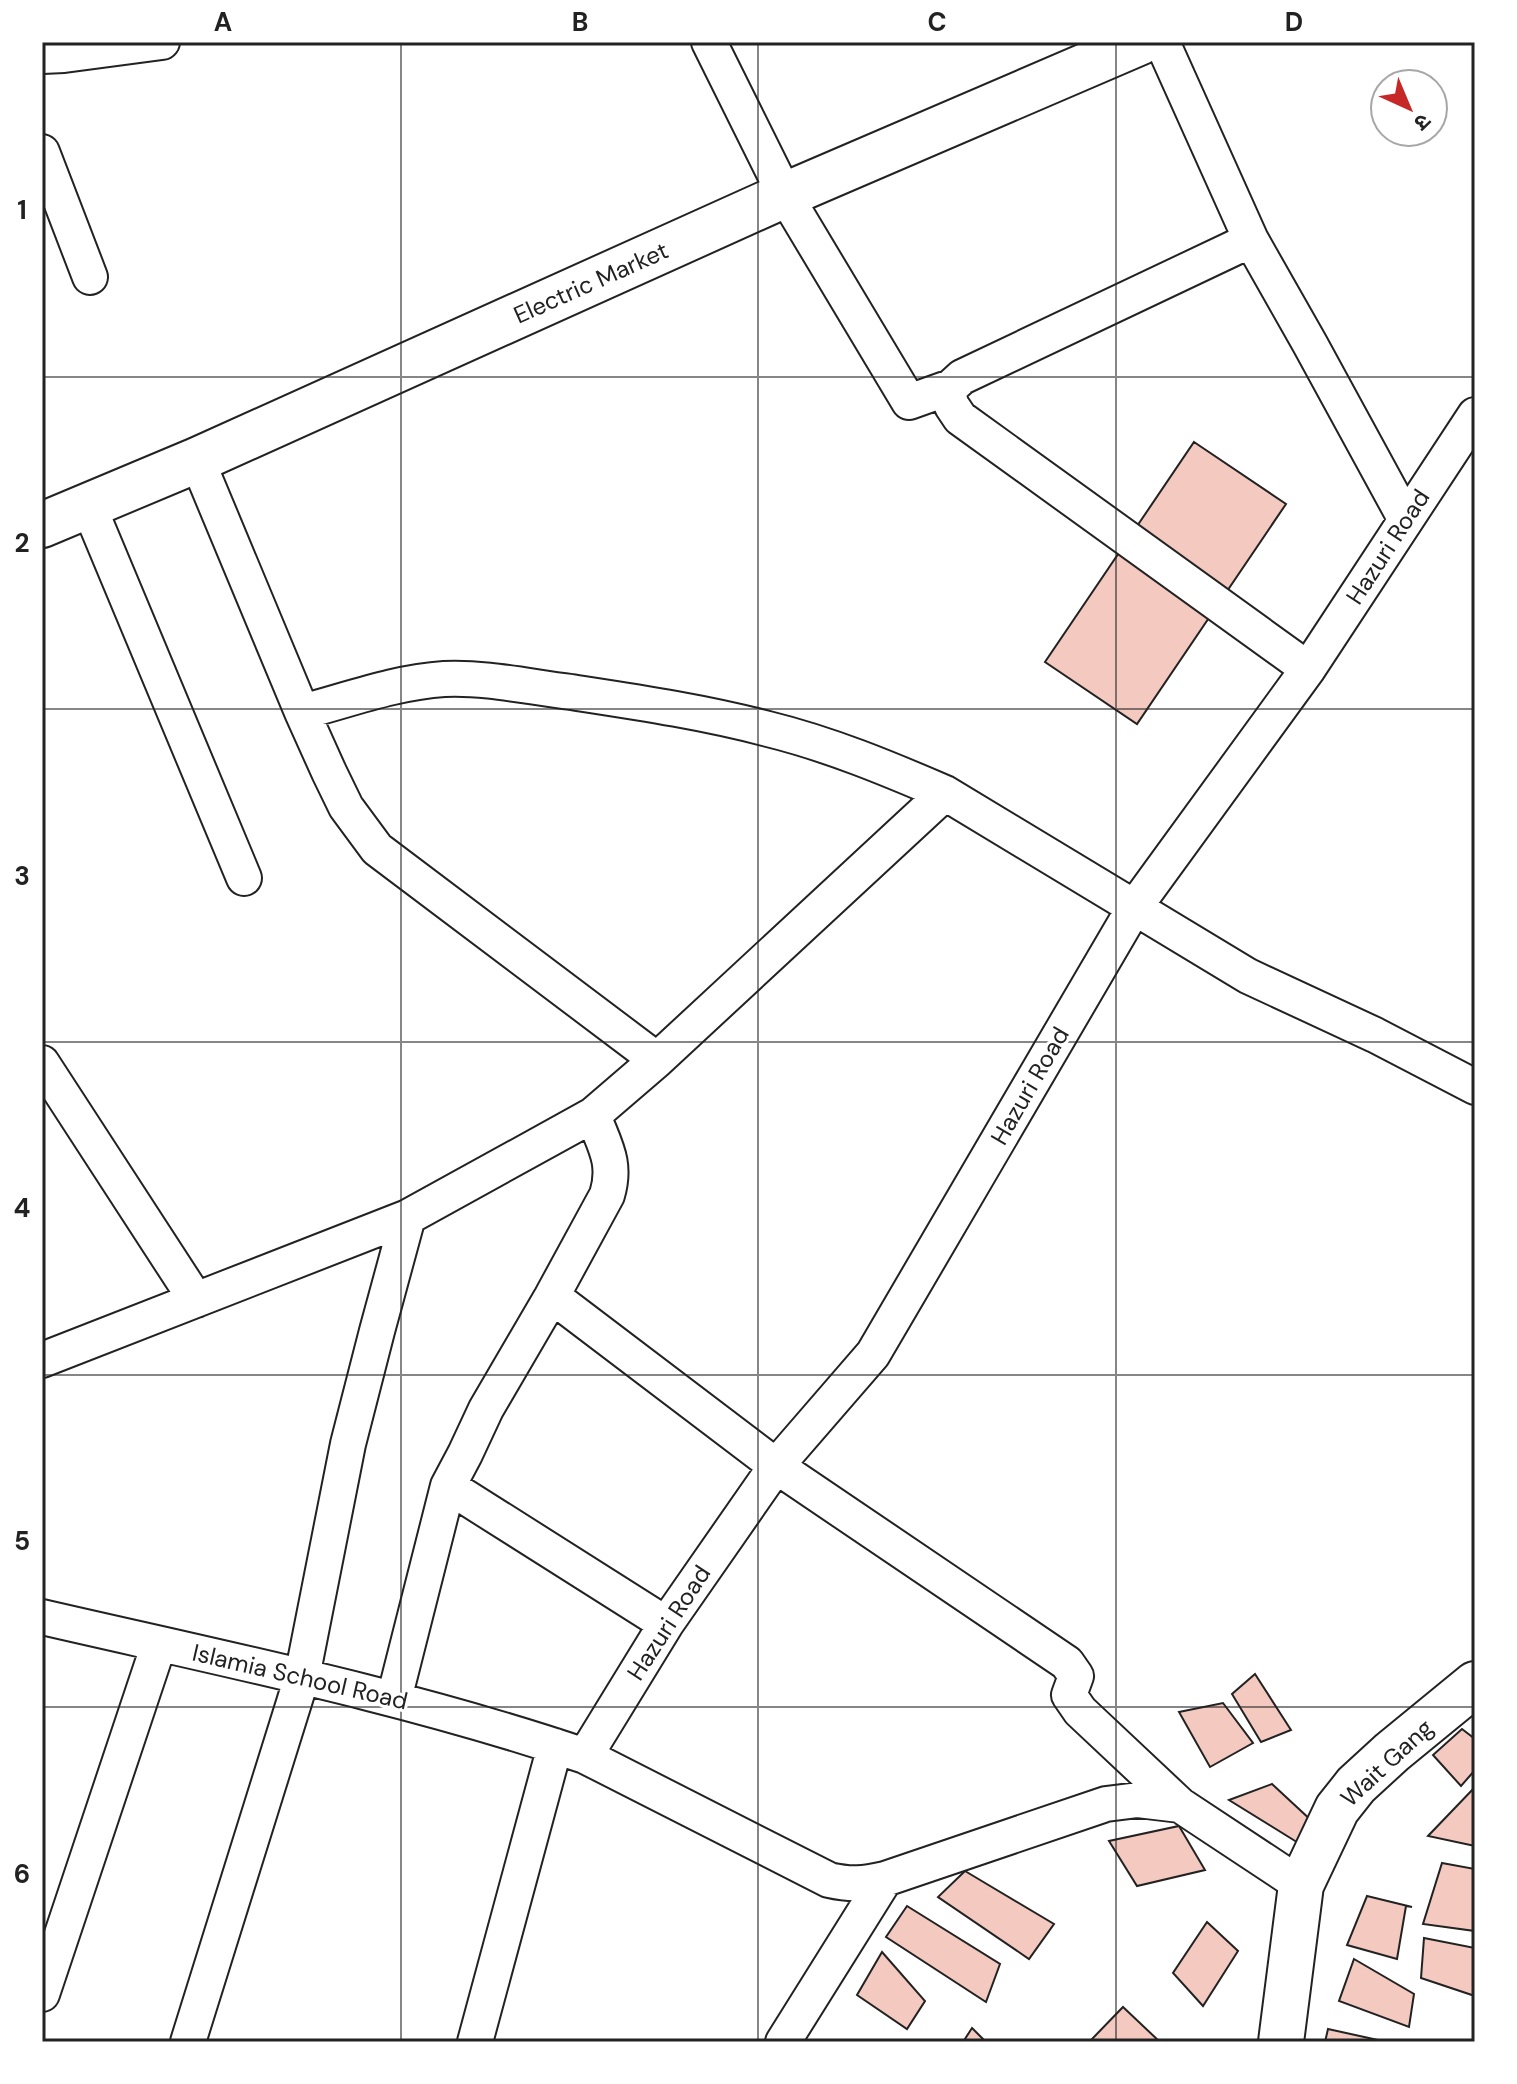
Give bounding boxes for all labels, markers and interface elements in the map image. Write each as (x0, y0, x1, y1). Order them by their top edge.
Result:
text: A (214, 5, 232, 39)
text: B (572, 5, 588, 39)
text: C (927, 5, 947, 39)
text: D (1285, 5, 1303, 39)
north arrow (1369, 68, 1449, 148)
text: उ (1407, 107, 1437, 138)
text: 1 (17, 193, 27, 227)
street label: Electric Market (509, 235, 673, 330)
street label: Hazuri Road (1339, 483, 1436, 610)
text: 2 (14, 526, 30, 560)
text: 3 (14, 859, 30, 893)
street label: Hazuri Road (983, 1021, 1076, 1150)
text: 4 (14, 1191, 30, 1225)
text: 5 (14, 1524, 30, 1558)
street label: Hazuri Road (620, 1559, 717, 1686)
street label: Islamia School Road (189, 1637, 411, 1716)
street label: Wait Gang (1334, 1712, 1439, 1813)
text: 6 (14, 1857, 30, 1891)

